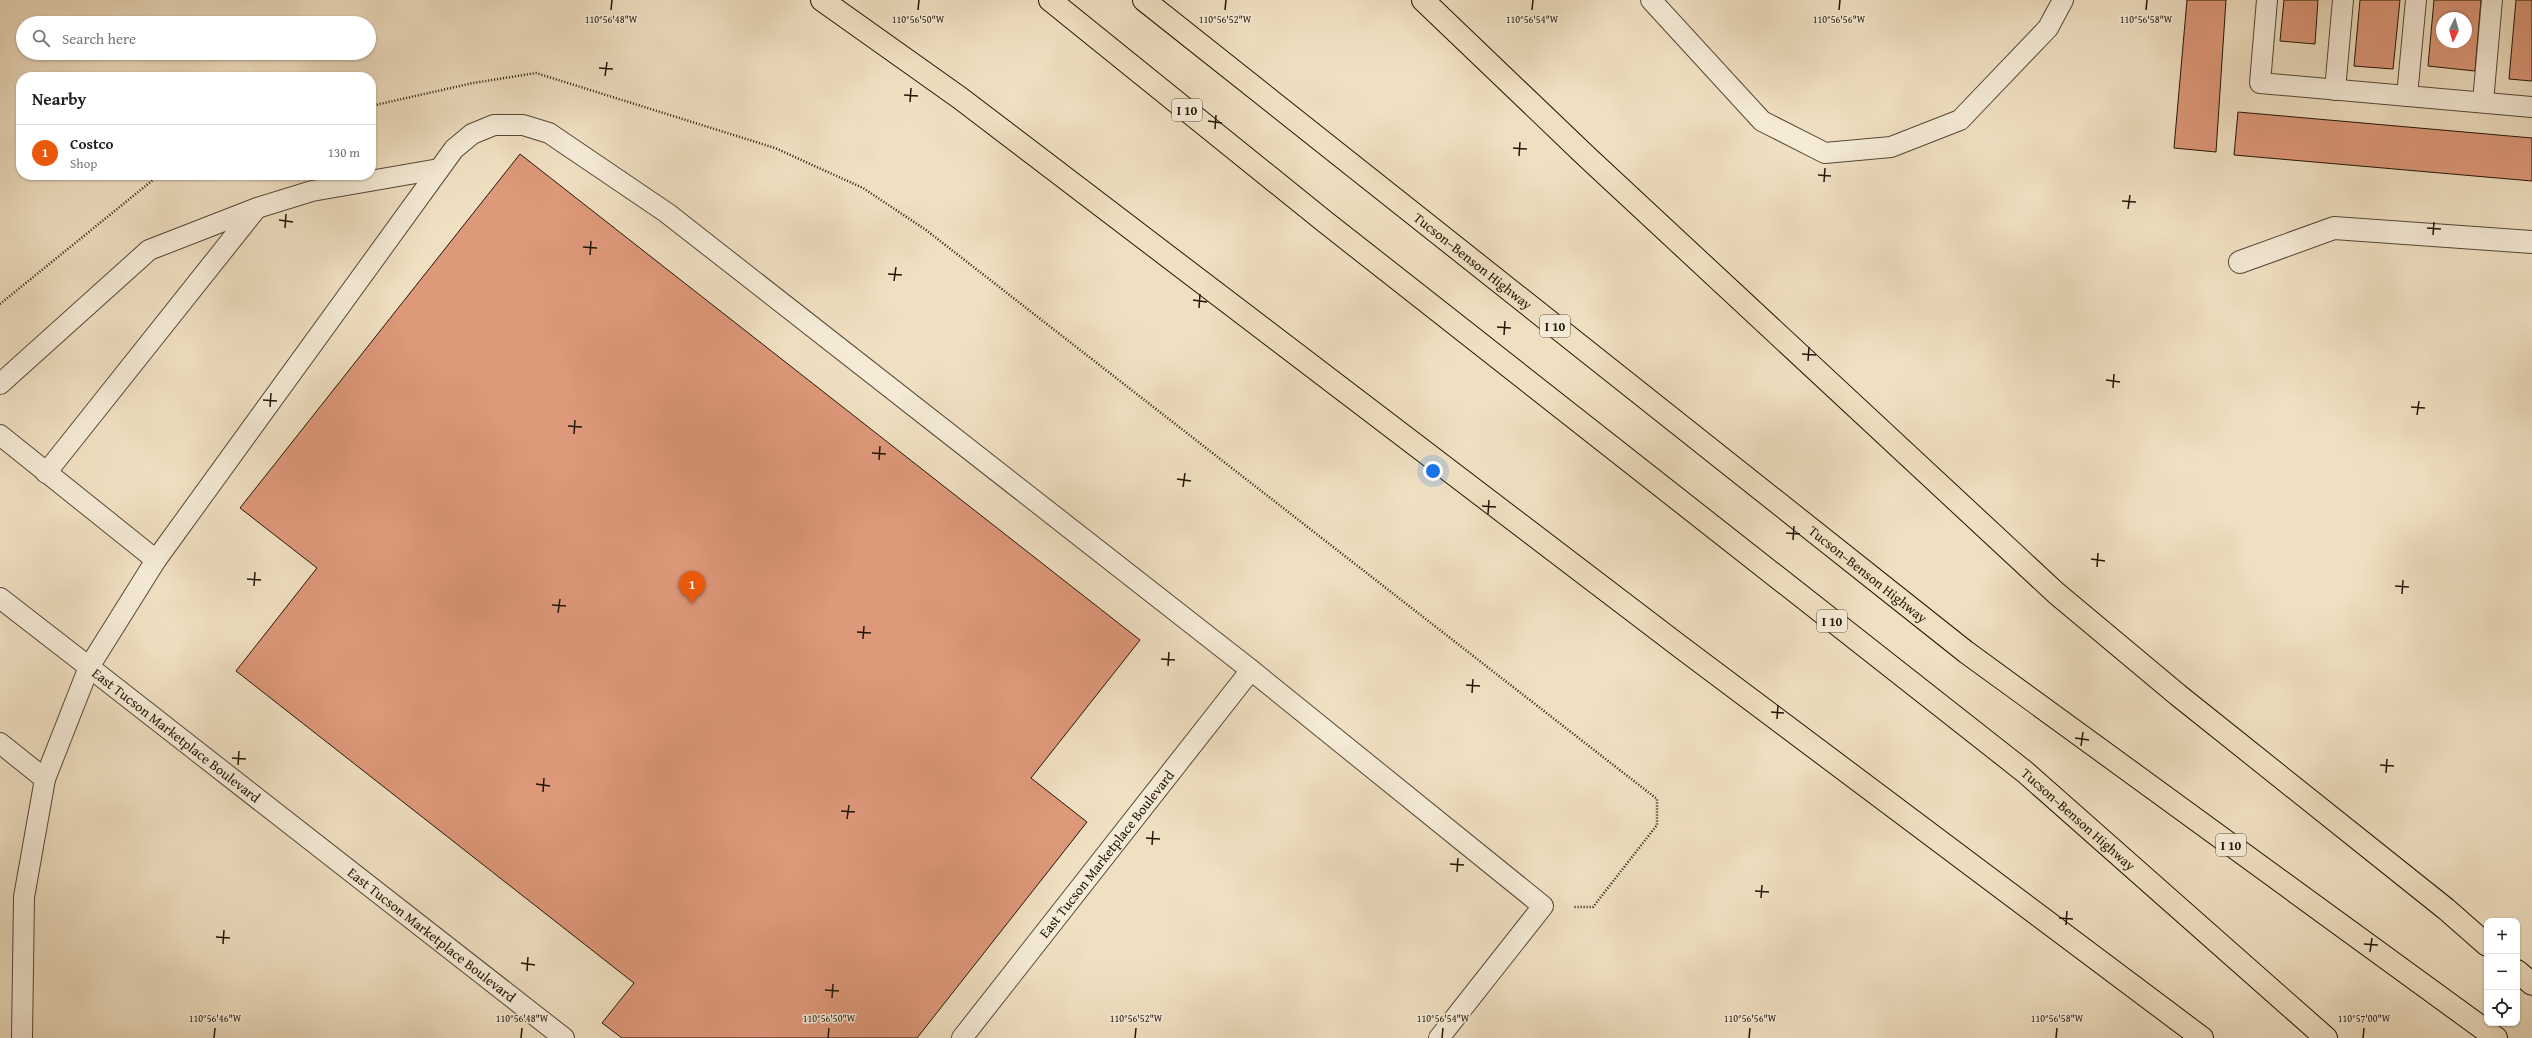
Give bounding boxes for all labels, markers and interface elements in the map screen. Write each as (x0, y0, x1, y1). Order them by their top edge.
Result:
text: 110°56'48"W (585, 12, 638, 27)
text: 110°56'50"W (892, 12, 945, 27)
text: 110°56'52"W (1199, 12, 1252, 27)
text: 110°56'54"W (1506, 12, 1559, 27)
text: 110°56'56"W (1813, 12, 1866, 27)
text: 110°56'58"W (2120, 12, 2173, 27)
north arrow (2436, 12, 2472, 48)
search box (16, 16, 376, 60)
icon: search (30, 27, 52, 49)
text: Search here (62, 28, 136, 49)
text: Nearby (32, 86, 86, 111)
road number: I 10 (1172, 99, 1202, 121)
text: Costco (70, 133, 114, 154)
text: 1 (42, 143, 48, 162)
text: 130 m (328, 143, 360, 162)
text: Shop (70, 154, 97, 173)
street label: Tucson–Benson Highway (1409, 208, 1537, 314)
road number: I 10 (1540, 315, 1570, 337)
your location (1423, 461, 1443, 481)
street label: Tucson–Benson Highway (1804, 521, 1931, 628)
pin: 1 (679, 571, 705, 604)
road number: I 10 (1817, 610, 1847, 632)
street label: East Tucson Marketplace Boulevard (88, 663, 265, 808)
street label: Tucson–Benson Highway (2017, 763, 2140, 875)
street label: East Tucson Marketplace Boulevard (1034, 765, 1179, 942)
road number: I 10 (2216, 834, 2246, 856)
street label: East Tucson Marketplace Boulevard (343, 863, 520, 1007)
map controls (2484, 918, 2520, 1026)
button: + (2484, 918, 2520, 954)
button: − (2484, 954, 2520, 990)
button: locate (2484, 990, 2520, 1026)
text: 110°56'46"W (189, 1011, 242, 1026)
text: 110°56'48"W (496, 1011, 549, 1026)
text: 110°56'50"W (803, 1011, 856, 1026)
text: 110°56'52"W (1110, 1011, 1163, 1026)
text: 110°56'54"W (1417, 1011, 1470, 1026)
text: 110°56'56"W (1724, 1011, 1777, 1026)
text: 110°56'58"W (2031, 1011, 2084, 1026)
text: 110°57'00"W (2338, 1011, 2391, 1026)

